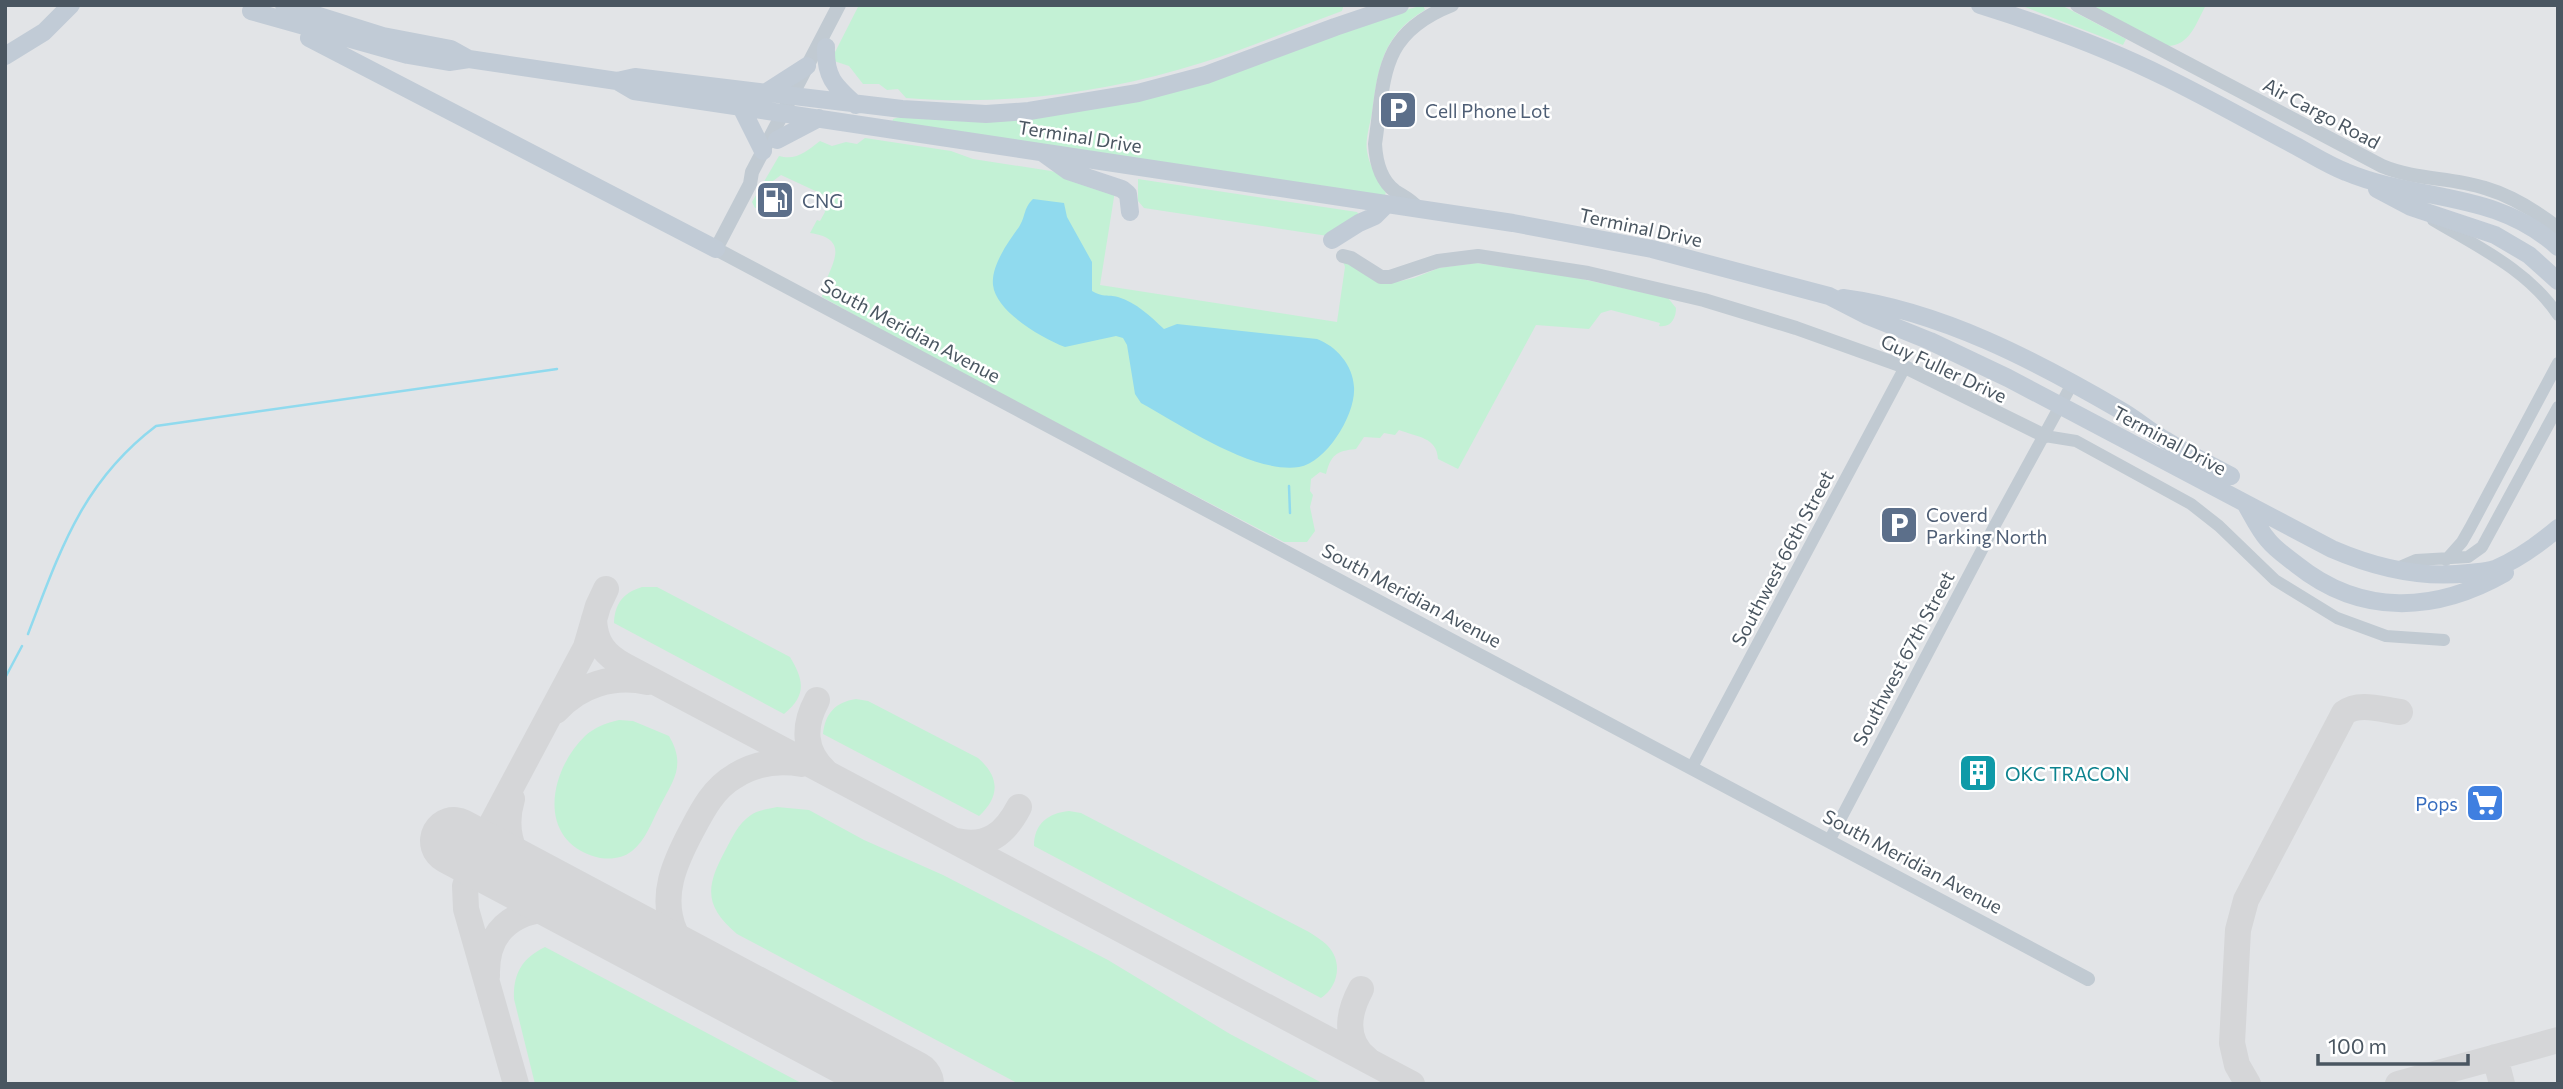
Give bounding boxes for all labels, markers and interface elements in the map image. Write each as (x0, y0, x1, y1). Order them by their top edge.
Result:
street label: Air Cargo Road (2260, 73, 2384, 153)
parking icon: Cell Phone Lot (1377, 89, 1419, 131)
place label: Cell Phone Lot (1425, 99, 1550, 122)
street label: Terminal Drive (1016, 115, 1144, 157)
fuel station icon: CNG (754, 179, 796, 221)
place label: CNG (802, 189, 843, 212)
street label: Terminal Drive (1577, 203, 1705, 251)
street label: South Meridian Avenue (817, 273, 1005, 387)
street label: Guy Fuller Drive (1877, 329, 2011, 407)
street label: Terminal Drive (2109, 401, 2231, 479)
street label: Southwest 66th Street (1726, 466, 1838, 650)
place label: Coverd Parking North (1926, 503, 2047, 548)
parking icon: Coverd Parking North (1878, 504, 1920, 546)
street label: South Meridian Avenue (1318, 538, 1506, 652)
street label: Southwest 67th Street (1847, 567, 1959, 749)
building icon: OKC TRACON (1957, 752, 1999, 794)
place label: OKC TRACON (2005, 762, 2130, 785)
supermarket icon: Pops (2464, 782, 2506, 824)
place label: Pops (2415, 792, 2458, 815)
street label: South Meridian Avenue (1819, 804, 2007, 918)
scale bar (2318, 1023, 2468, 1066)
text: 100 m (2328, 1033, 2387, 1058)

